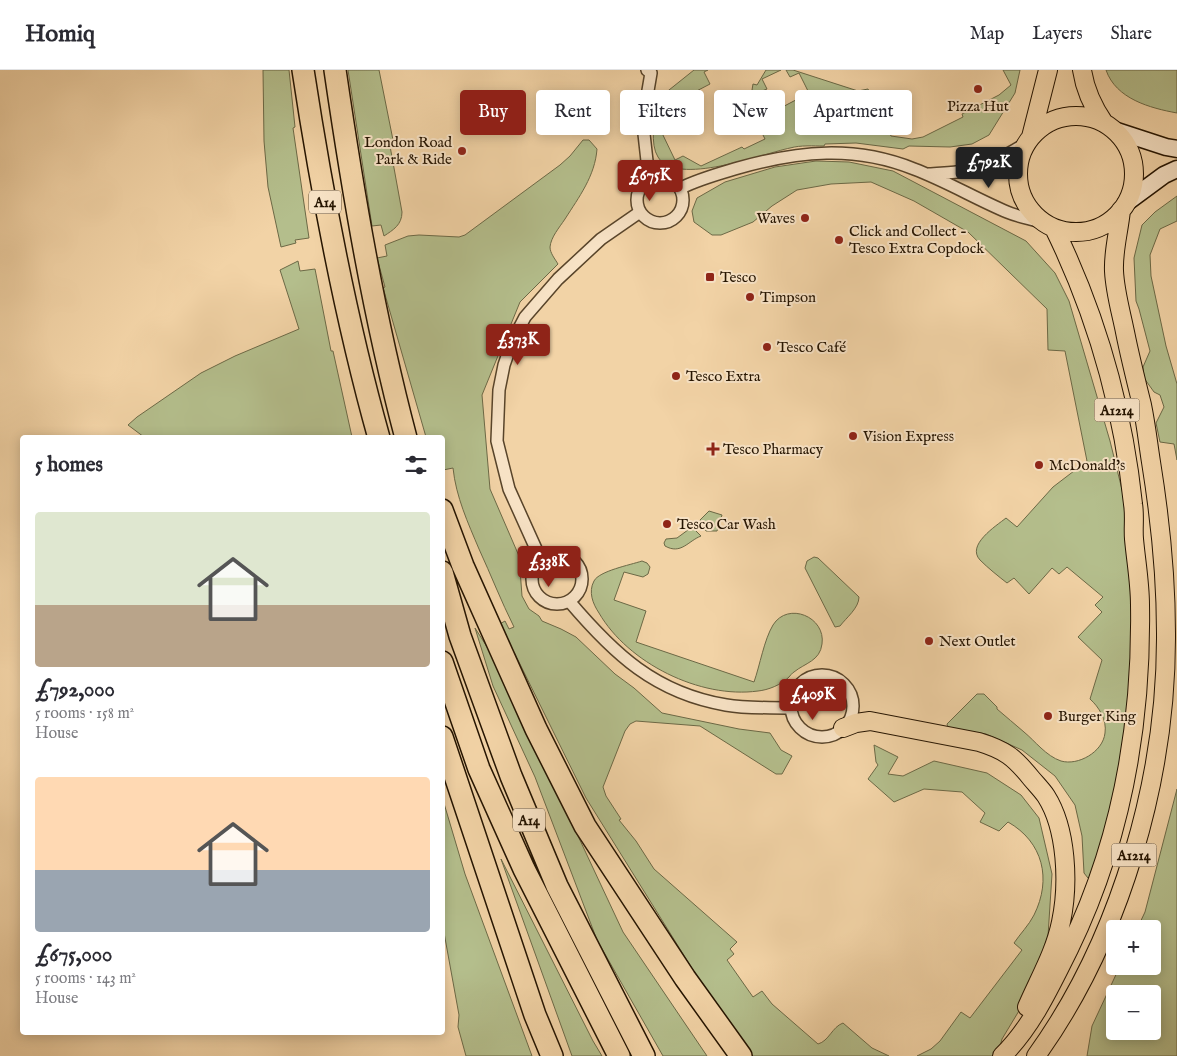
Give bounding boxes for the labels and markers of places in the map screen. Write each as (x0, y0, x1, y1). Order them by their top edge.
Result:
marker: Pizza Hut (972, 83, 984, 95)
place label: Pizza Hut (947, 97, 1009, 116)
place label: London Road Park & Ride (364, 133, 453, 169)
marker: London Road Park & Ride (456, 145, 468, 157)
pin: £792K (954, 146, 1024, 189)
pin: £675K (615, 160, 685, 202)
place label: Waves (757, 209, 795, 228)
marker: Waves (799, 212, 811, 224)
place label: Click and Collect - Tesco Extra Copdock (849, 222, 985, 258)
marker: Click and Collect - Tesco Extra Copdock (833, 234, 845, 246)
place label: Tesco (720, 268, 756, 287)
marker: Tesco (704, 271, 716, 283)
place label: Timpson (760, 288, 816, 307)
marker: Timpson (744, 291, 756, 303)
pin: £373K (483, 324, 553, 366)
place label: Tesco Café (777, 338, 846, 357)
marker: Tesco Café (761, 341, 773, 353)
place label: Tesco Extra (686, 367, 761, 386)
marker: Tesco Extra (670, 370, 682, 382)
place label: Vision Express (862, 427, 954, 446)
marker: Vision Express (847, 430, 859, 442)
place label: Tesco Pharmacy (723, 440, 824, 459)
marker: Tesco Pharmacy (707, 443, 719, 455)
place label: McDonald's (1049, 456, 1125, 475)
marker: McDonald's (1033, 459, 1045, 471)
place label: Tesco Car Wash (677, 515, 776, 534)
marker: Tesco Car Wash (661, 518, 673, 530)
pin: £338K (514, 546, 584, 588)
place label: Next Outlet (939, 632, 1016, 651)
marker: Next Outlet (923, 635, 935, 647)
pin: £409K (778, 678, 848, 721)
place label: Burger King (1058, 707, 1137, 726)
marker: Burger King (1042, 710, 1054, 722)

